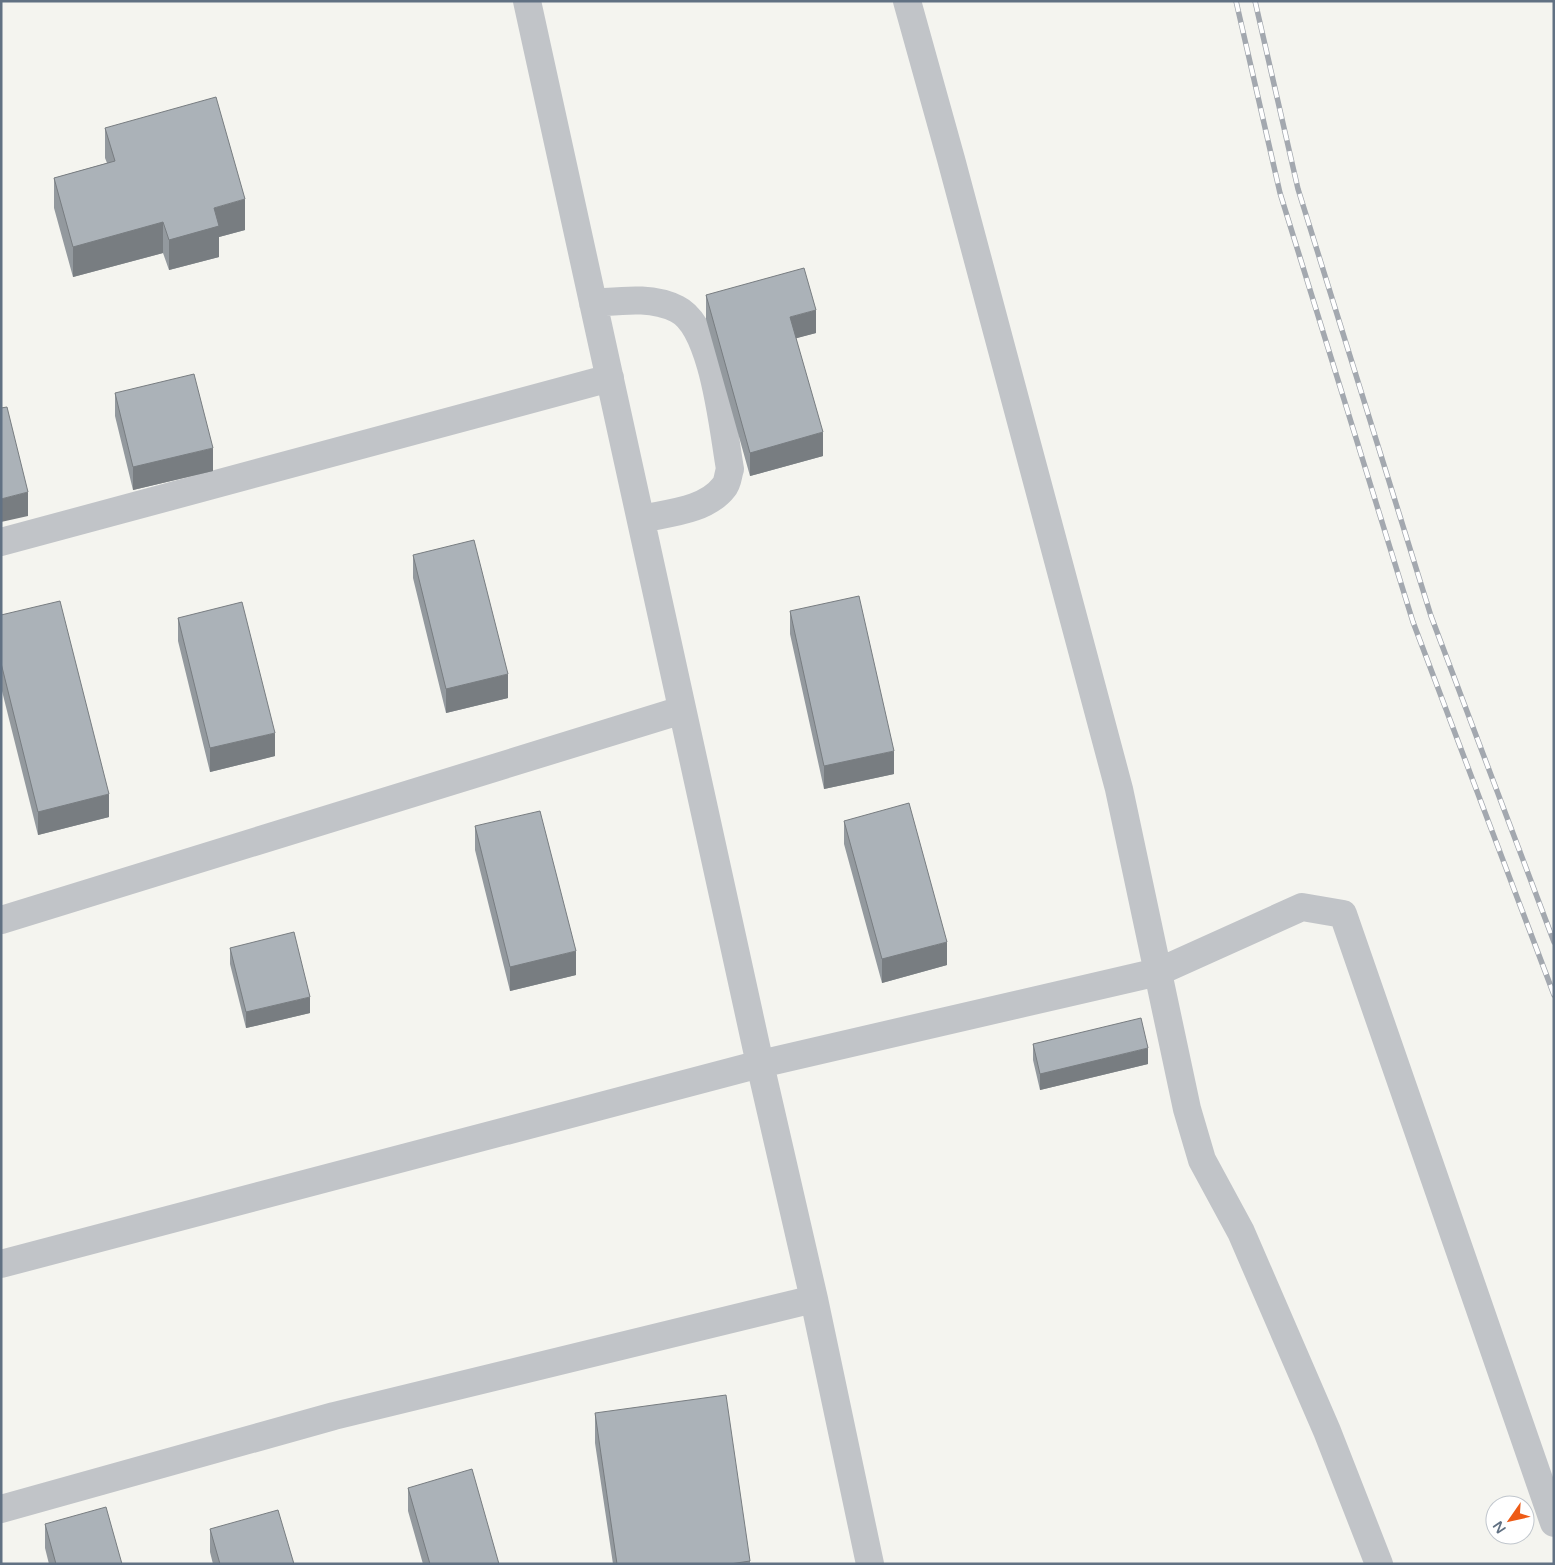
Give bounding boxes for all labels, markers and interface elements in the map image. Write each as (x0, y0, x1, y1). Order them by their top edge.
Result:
north arrow (1485, 1495, 1535, 1545)
text: N (1489, 1518, 1510, 1536)

